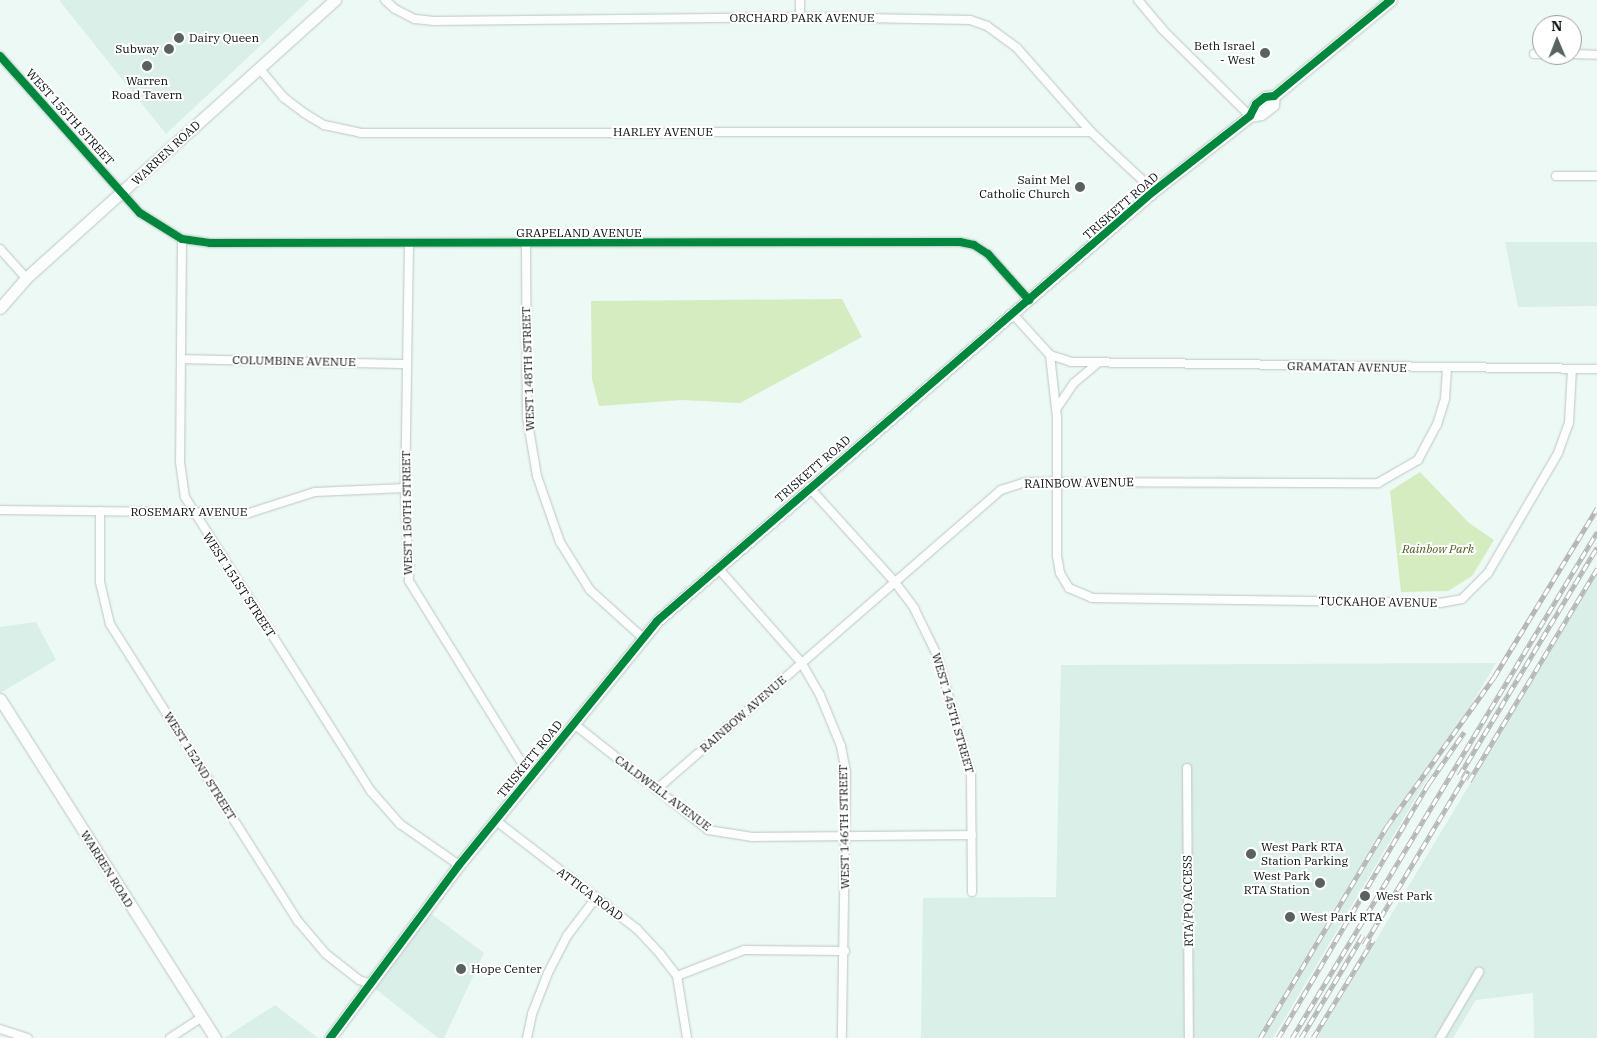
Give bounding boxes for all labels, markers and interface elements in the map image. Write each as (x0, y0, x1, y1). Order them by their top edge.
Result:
street label: ORCHARD PARK AVENUE (730, 11, 874, 25)
north arrow (1532, 15, 1582, 65)
text: N (1551, 17, 1562, 35)
place label: Dairy Queen (189, 31, 259, 45)
marker: Dairy Queen (173, 32, 185, 44)
place label: Beth Israel - West (1194, 39, 1255, 67)
place label: Subway (115, 42, 159, 56)
marker: Subway (163, 43, 175, 55)
marker: Beth Israel - West (1259, 47, 1271, 59)
marker: Warren Road Tavern (141, 60, 153, 72)
street label: WEST 155TH STREET (23, 66, 117, 168)
place label: Warren Road Tavern (112, 74, 182, 102)
street label: WARREN ROAD (129, 118, 203, 188)
street label: HARLEY AVENUE (613, 125, 713, 139)
street label: TRISKETT ROAD (1080, 169, 1162, 243)
place label: Saint Mel Catholic Church (979, 173, 1070, 201)
marker: Saint Mel Catholic Church (1074, 181, 1086, 193)
street label: GRAPELAND AVENUE (516, 226, 642, 240)
street label: WEST 148TH STREET (519, 307, 537, 431)
street label: COLUMBINE AVENUE (232, 353, 356, 369)
street label: GRAMATAN AVENUE (1287, 359, 1407, 375)
street label: TRISKETT ROAD (772, 432, 854, 506)
street label: WEST 150TH STREET (399, 451, 415, 575)
street label: RAINBOW AVENUE (1024, 475, 1134, 491)
street label: ROSEMARY AVENUE (130, 505, 248, 519)
street label: WEST 151ST STREET (200, 530, 278, 640)
park label: Rainbow Park (1402, 542, 1474, 556)
street label: TUCKAHOE AVENUE (1318, 594, 1438, 610)
street label: WEST 145TH STREET (929, 651, 977, 775)
street label: RAINBOW AVENUE (697, 673, 789, 755)
street label: WEST 152ND STREET (161, 709, 239, 823)
street label: TRISKETT ROAD (495, 718, 565, 800)
street label: CALDWELL AVENUE (612, 752, 714, 834)
street label: WEST 146TH STREET (836, 765, 852, 889)
street label: WARREN ROAD (77, 828, 137, 910)
place label: West Park RTA Station Parking (1261, 840, 1348, 868)
marker: West Park RTA Station Parking (1245, 848, 1257, 860)
street label: RTA/PO ACCESS (1180, 855, 1196, 947)
street label: ATTICA ROAD (554, 864, 626, 924)
place label: West Park RTA Station (1244, 869, 1310, 897)
marker: West Park RTA Station (1314, 877, 1326, 889)
marker: West Park (1358, 889, 1372, 903)
place label: West Park (1376, 889, 1432, 903)
place label: West Park RTA (1300, 910, 1382, 924)
marker: West Park RTA (1284, 911, 1296, 923)
place label: Hope Center (471, 962, 542, 976)
marker: Hope Center (455, 963, 467, 975)

